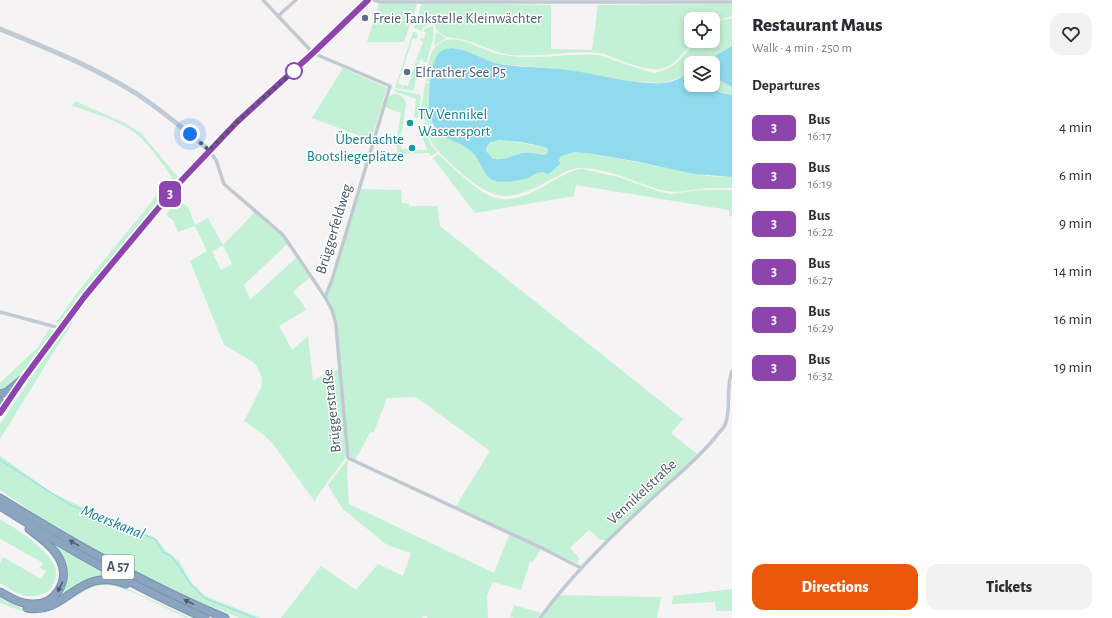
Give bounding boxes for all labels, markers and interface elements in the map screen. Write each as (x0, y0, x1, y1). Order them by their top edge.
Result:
place label: Freie Tankstelle Kleinwächter (373, 11, 542, 26)
map controls (684, 12, 720, 92)
button: locate (684, 12, 720, 48)
marker: Freie Tankstelle Kleinwächter (360, 13, 370, 23)
button: heart (1050, 13, 1092, 55)
text: Restaurant Maus (752, 16, 883, 35)
text: Walk · 4 min · 250 m (752, 42, 852, 55)
button: layers (684, 56, 720, 92)
unlabelled marker (285, 62, 303, 80)
place label: Elfrather See P5 (415, 65, 506, 80)
marker: Elfrather See P5 (402, 67, 412, 77)
text: Departures (752, 78, 820, 93)
place label: TV Vennikel Wassersport (418, 107, 491, 139)
text: Bus (808, 112, 830, 127)
marker: TV Vennikel Wassersport (405, 118, 415, 128)
text: 4 min (1059, 120, 1092, 135)
text: 3 (771, 121, 777, 135)
your location (180, 124, 200, 144)
place label: Überdachte Bootsliegeplätze (307, 130, 404, 164)
text: 16:17 (808, 130, 831, 143)
marker: Überdachte Bootsliegeplätze (407, 143, 417, 153)
text: Bus (808, 160, 830, 175)
text: 6 min (1059, 168, 1092, 183)
text: 3 (771, 169, 777, 183)
text: 16:19 (808, 178, 832, 191)
line badge: 3 (157, 181, 183, 207)
street label: Brüggerfeldweg (313, 181, 355, 276)
text: 3 (167, 187, 173, 201)
text: Bus (808, 208, 830, 223)
text: 9 min (1059, 216, 1092, 231)
text: 3 (771, 217, 777, 231)
text: 16:22 (808, 226, 833, 239)
text: Bus (808, 256, 830, 271)
text: 14 min (1054, 264, 1092, 279)
text: 3 (771, 265, 777, 279)
text: 16:27 (808, 274, 833, 287)
text: Bus (808, 304, 830, 319)
text: 16 min (1054, 312, 1092, 327)
text: 3 (771, 313, 777, 327)
text: 16:29 (808, 322, 834, 335)
text: Bus (808, 352, 830, 367)
text: 19 min (1054, 360, 1092, 375)
text: 3 (771, 361, 777, 375)
street label: Brüggerstraße (320, 368, 344, 454)
text: 16:32 (808, 370, 833, 383)
street label: Vennikelstraße (605, 456, 679, 528)
water label: Moerskanal (79, 502, 147, 542)
one-way arrow (68, 539, 80, 546)
road number: A 57 (102, 555, 134, 579)
button: Directions (752, 564, 918, 610)
button: Tickets (926, 564, 1092, 610)
one-way arrow (56, 581, 63, 593)
one-way arrow (184, 599, 195, 605)

